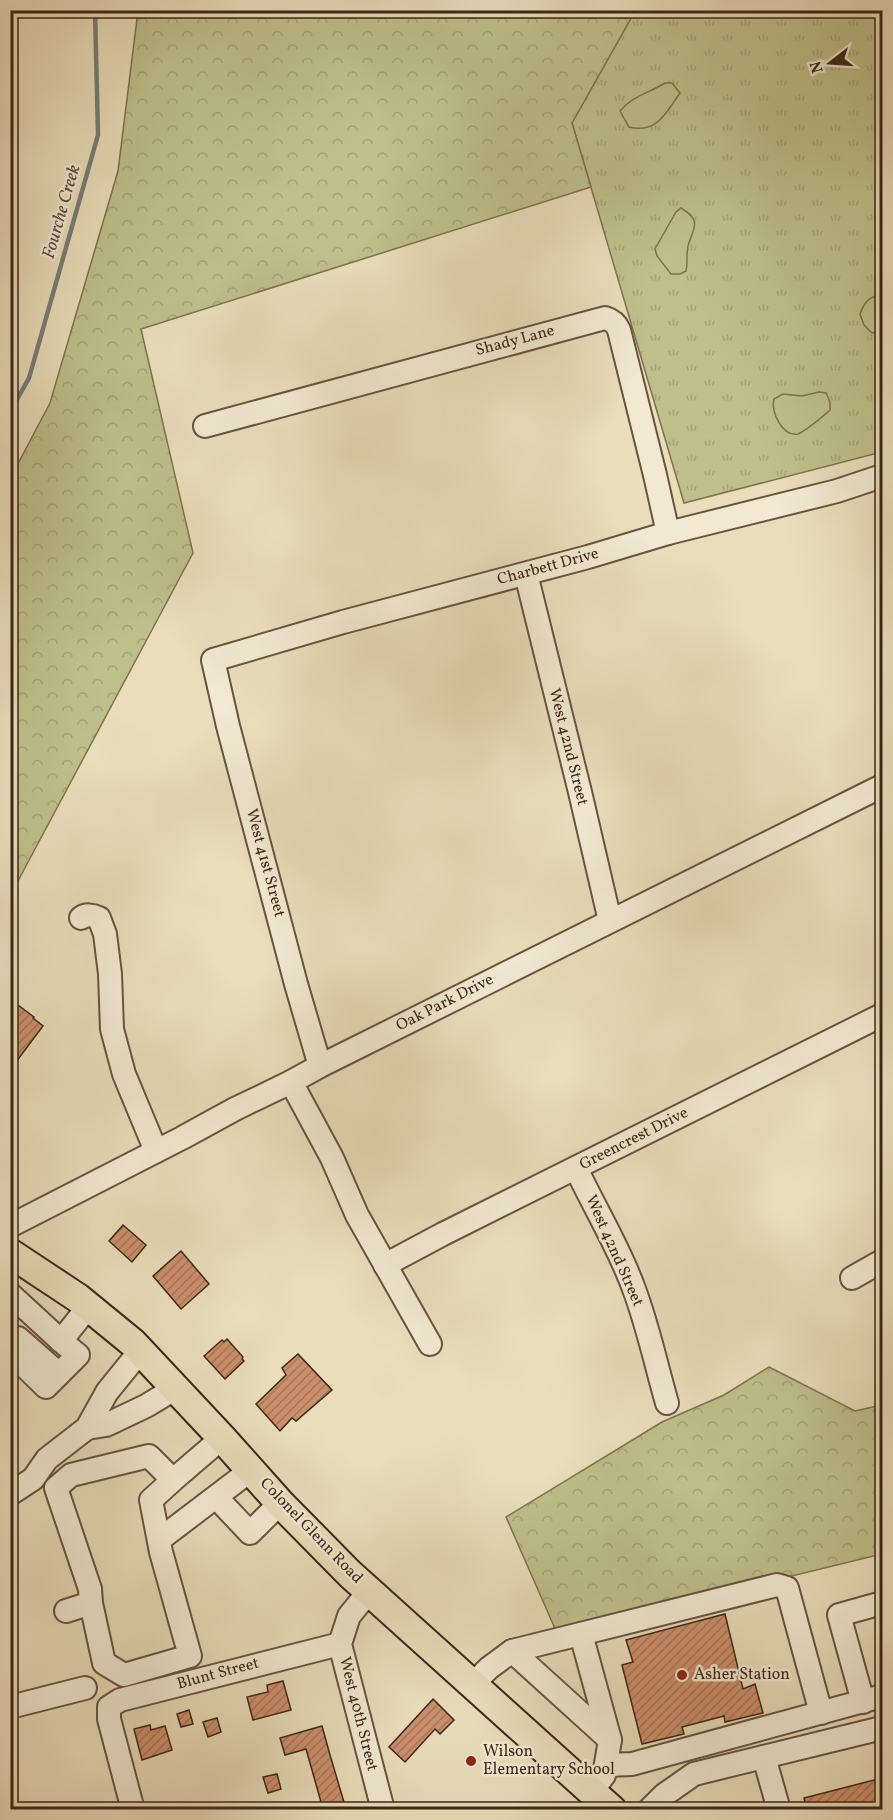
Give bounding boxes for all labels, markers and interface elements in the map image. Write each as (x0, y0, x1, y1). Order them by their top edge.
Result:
north arrow (800, 33, 860, 93)
text: N (805, 58, 830, 76)
water label: Fourche Creek (37, 162, 87, 262)
street label: Shady Lane (473, 320, 557, 362)
street label: Charbett Drive (495, 543, 601, 591)
street label: West 42nd Street (543, 686, 593, 808)
street label: West 41st Street (240, 806, 290, 920)
street label: Oak Park Drive (393, 969, 497, 1037)
street label: Greencrest Drive (576, 1102, 692, 1176)
street label: West 42nd Street (580, 1192, 649, 1311)
street label: Colonel Glenn Road (255, 1473, 367, 1589)
street label: Blunt Street (175, 1652, 262, 1696)
street label: West 40th Street (333, 1655, 383, 1774)
place label: Asher Station (694, 1664, 790, 1686)
marker: Asher Station (675, 1668, 689, 1682)
place label: Wilson Elementary School (483, 1741, 615, 1781)
marker: Wilson Elementary School (464, 1754, 478, 1768)

